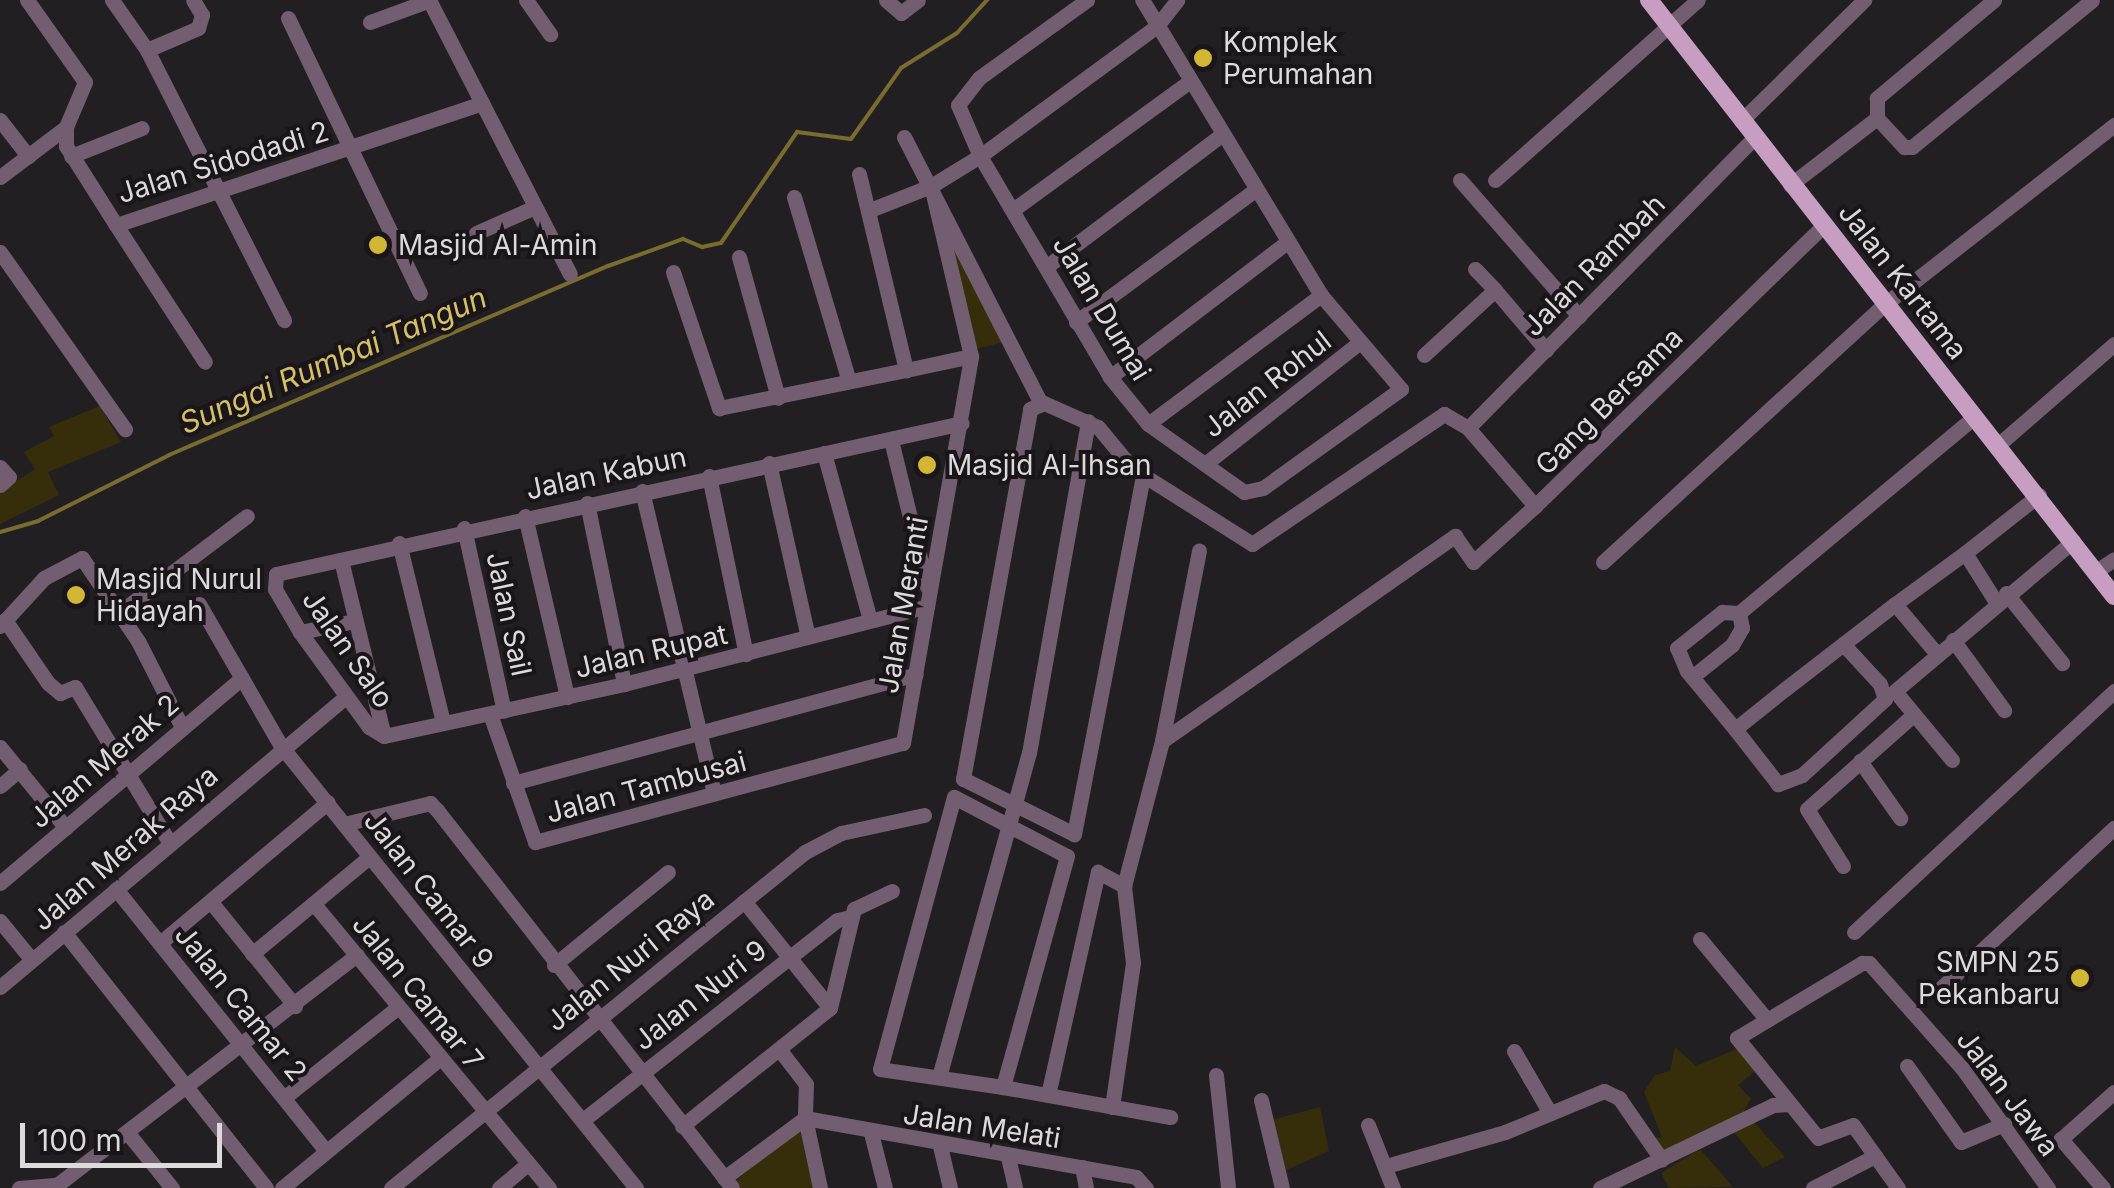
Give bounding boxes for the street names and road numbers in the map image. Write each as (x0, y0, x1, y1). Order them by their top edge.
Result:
street label: Jalan Sidodadi 2 (113, 114, 333, 210)
street label: Jalan Rambah (1516, 187, 1672, 343)
street label: Jalan Kartama (1831, 196, 1975, 366)
street label: Jalan Dumai (1046, 230, 1158, 386)
street label: Gang Bersama (1528, 320, 1690, 482)
street label: Jalan Rohul (1196, 324, 1338, 444)
street label: Jalan Kabun (523, 440, 689, 506)
street label: Jalan Meranti (871, 514, 935, 696)
street label: Jalan Sail (479, 549, 539, 679)
street label: Jalan Salo (295, 584, 401, 714)
street label: Jalan Rupat (571, 617, 731, 685)
street label: Jalan Merak 2 (22, 687, 186, 835)
street label: Jalan Tambusai (542, 744, 750, 830)
street label: Jalan Merak Raya (26, 758, 224, 938)
street label: Jalan Camar 9 (357, 804, 501, 976)
street label: Jalan Nuri Raya (539, 882, 721, 1038)
street label: Jalan Camar 7 (345, 908, 491, 1076)
street label: Jalan Camar 2 (168, 918, 314, 1088)
street label: Jalan Nuri 9 (627, 933, 773, 1057)
street label: Jalan Jawa (1950, 1023, 2066, 1163)
street label: Jalan Melati (901, 1097, 1063, 1155)

